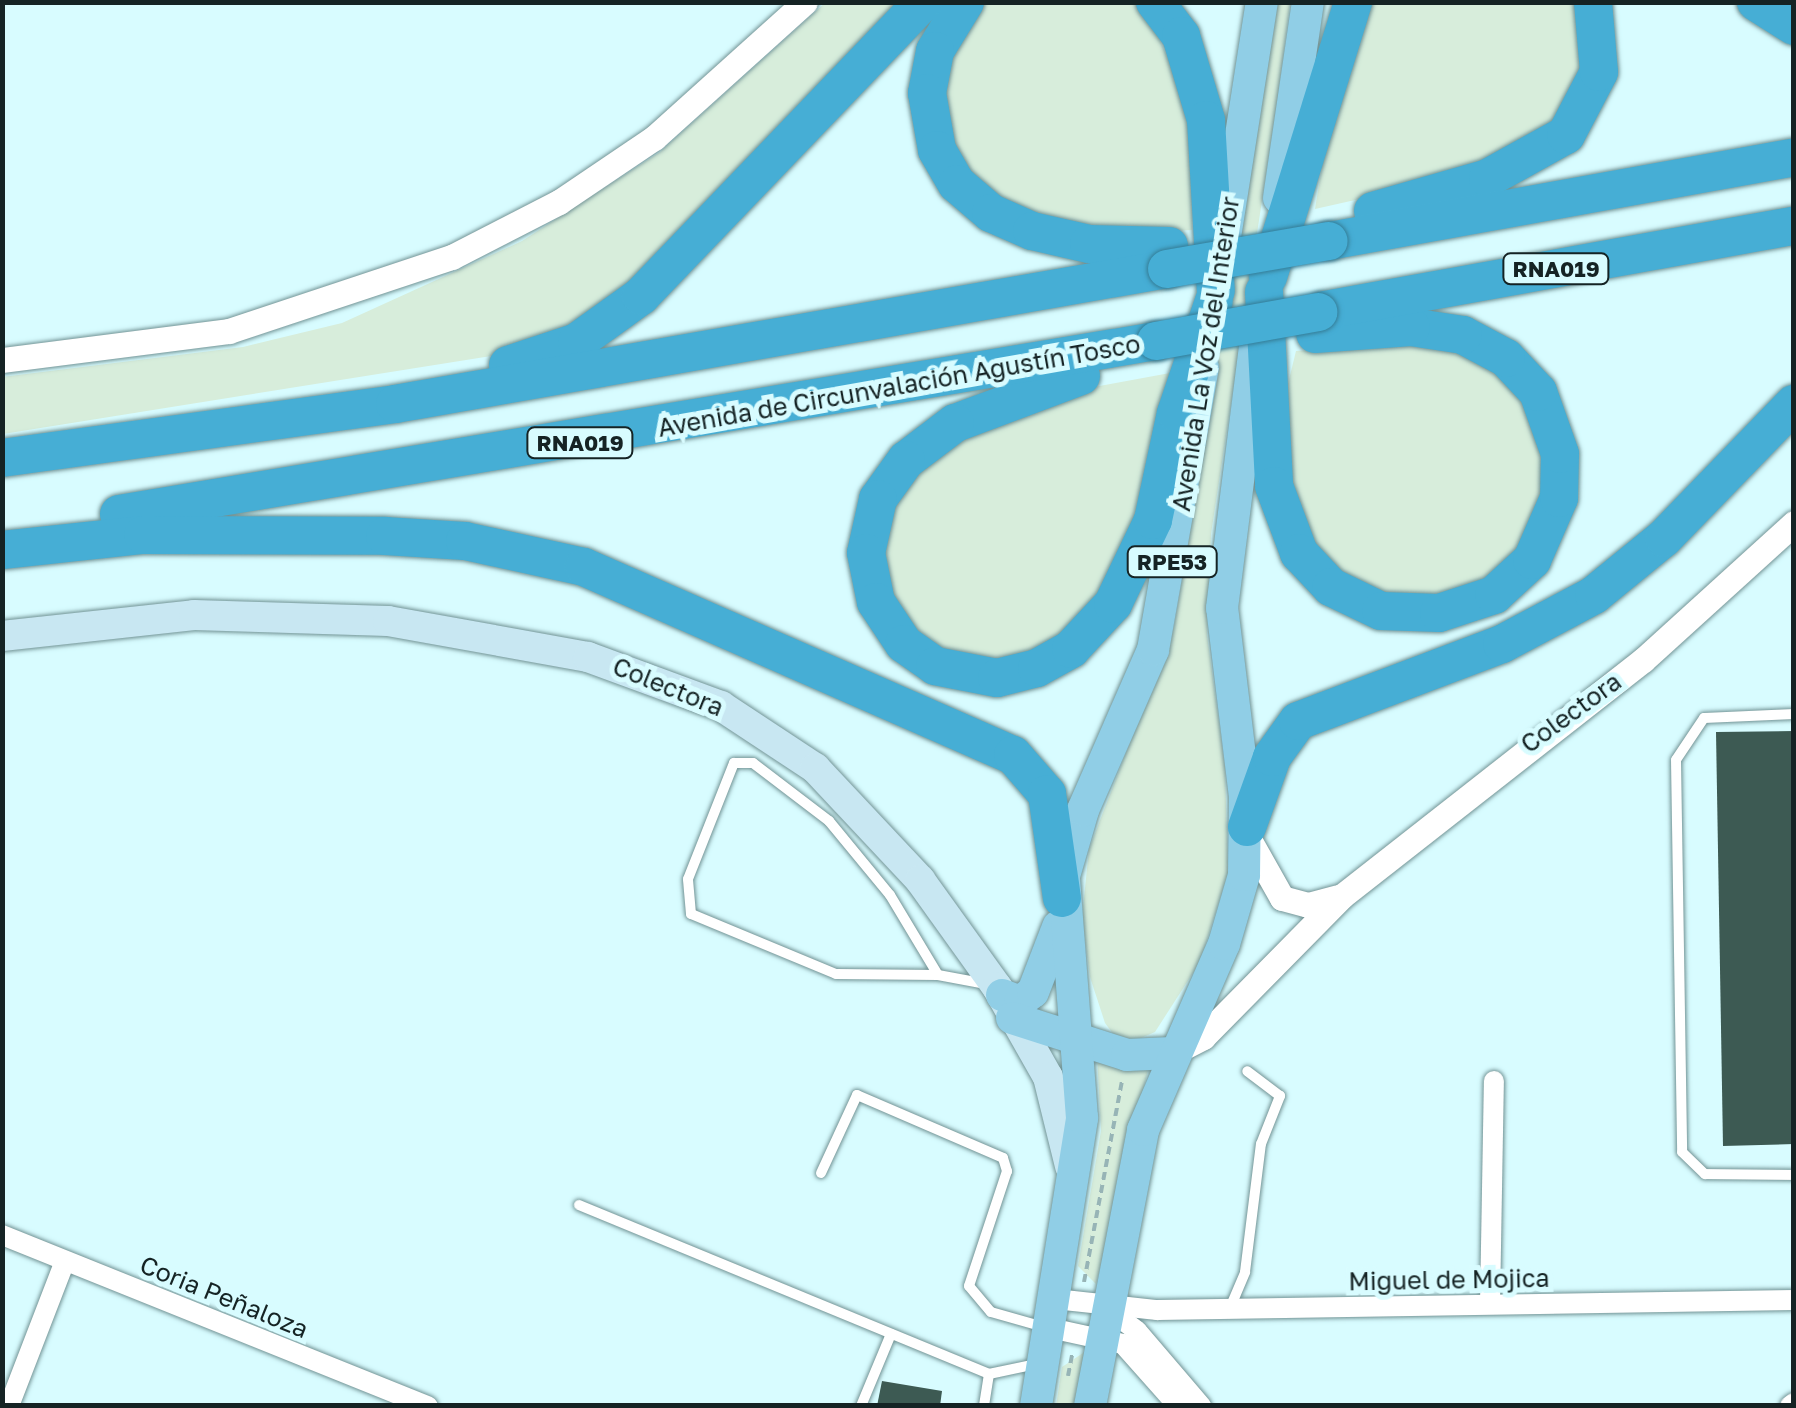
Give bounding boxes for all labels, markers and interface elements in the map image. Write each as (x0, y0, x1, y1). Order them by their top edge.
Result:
street label: Avenida La Voz del Interior (1166, 195, 1246, 513)
road number: RNA019 (1501, 252, 1611, 286)
street label: Avenida de Circunvalación Agustín Tosco (656, 329, 1142, 443)
road number: RNA019 (525, 426, 635, 460)
road number: RPE53 (1124, 545, 1220, 579)
street label: Colectora (608, 651, 728, 723)
street label: Colectora (1515, 667, 1627, 759)
street label: Coria Peñaloza (136, 1250, 312, 1344)
street label: Miguel de Mojica (1348, 1263, 1550, 1297)

